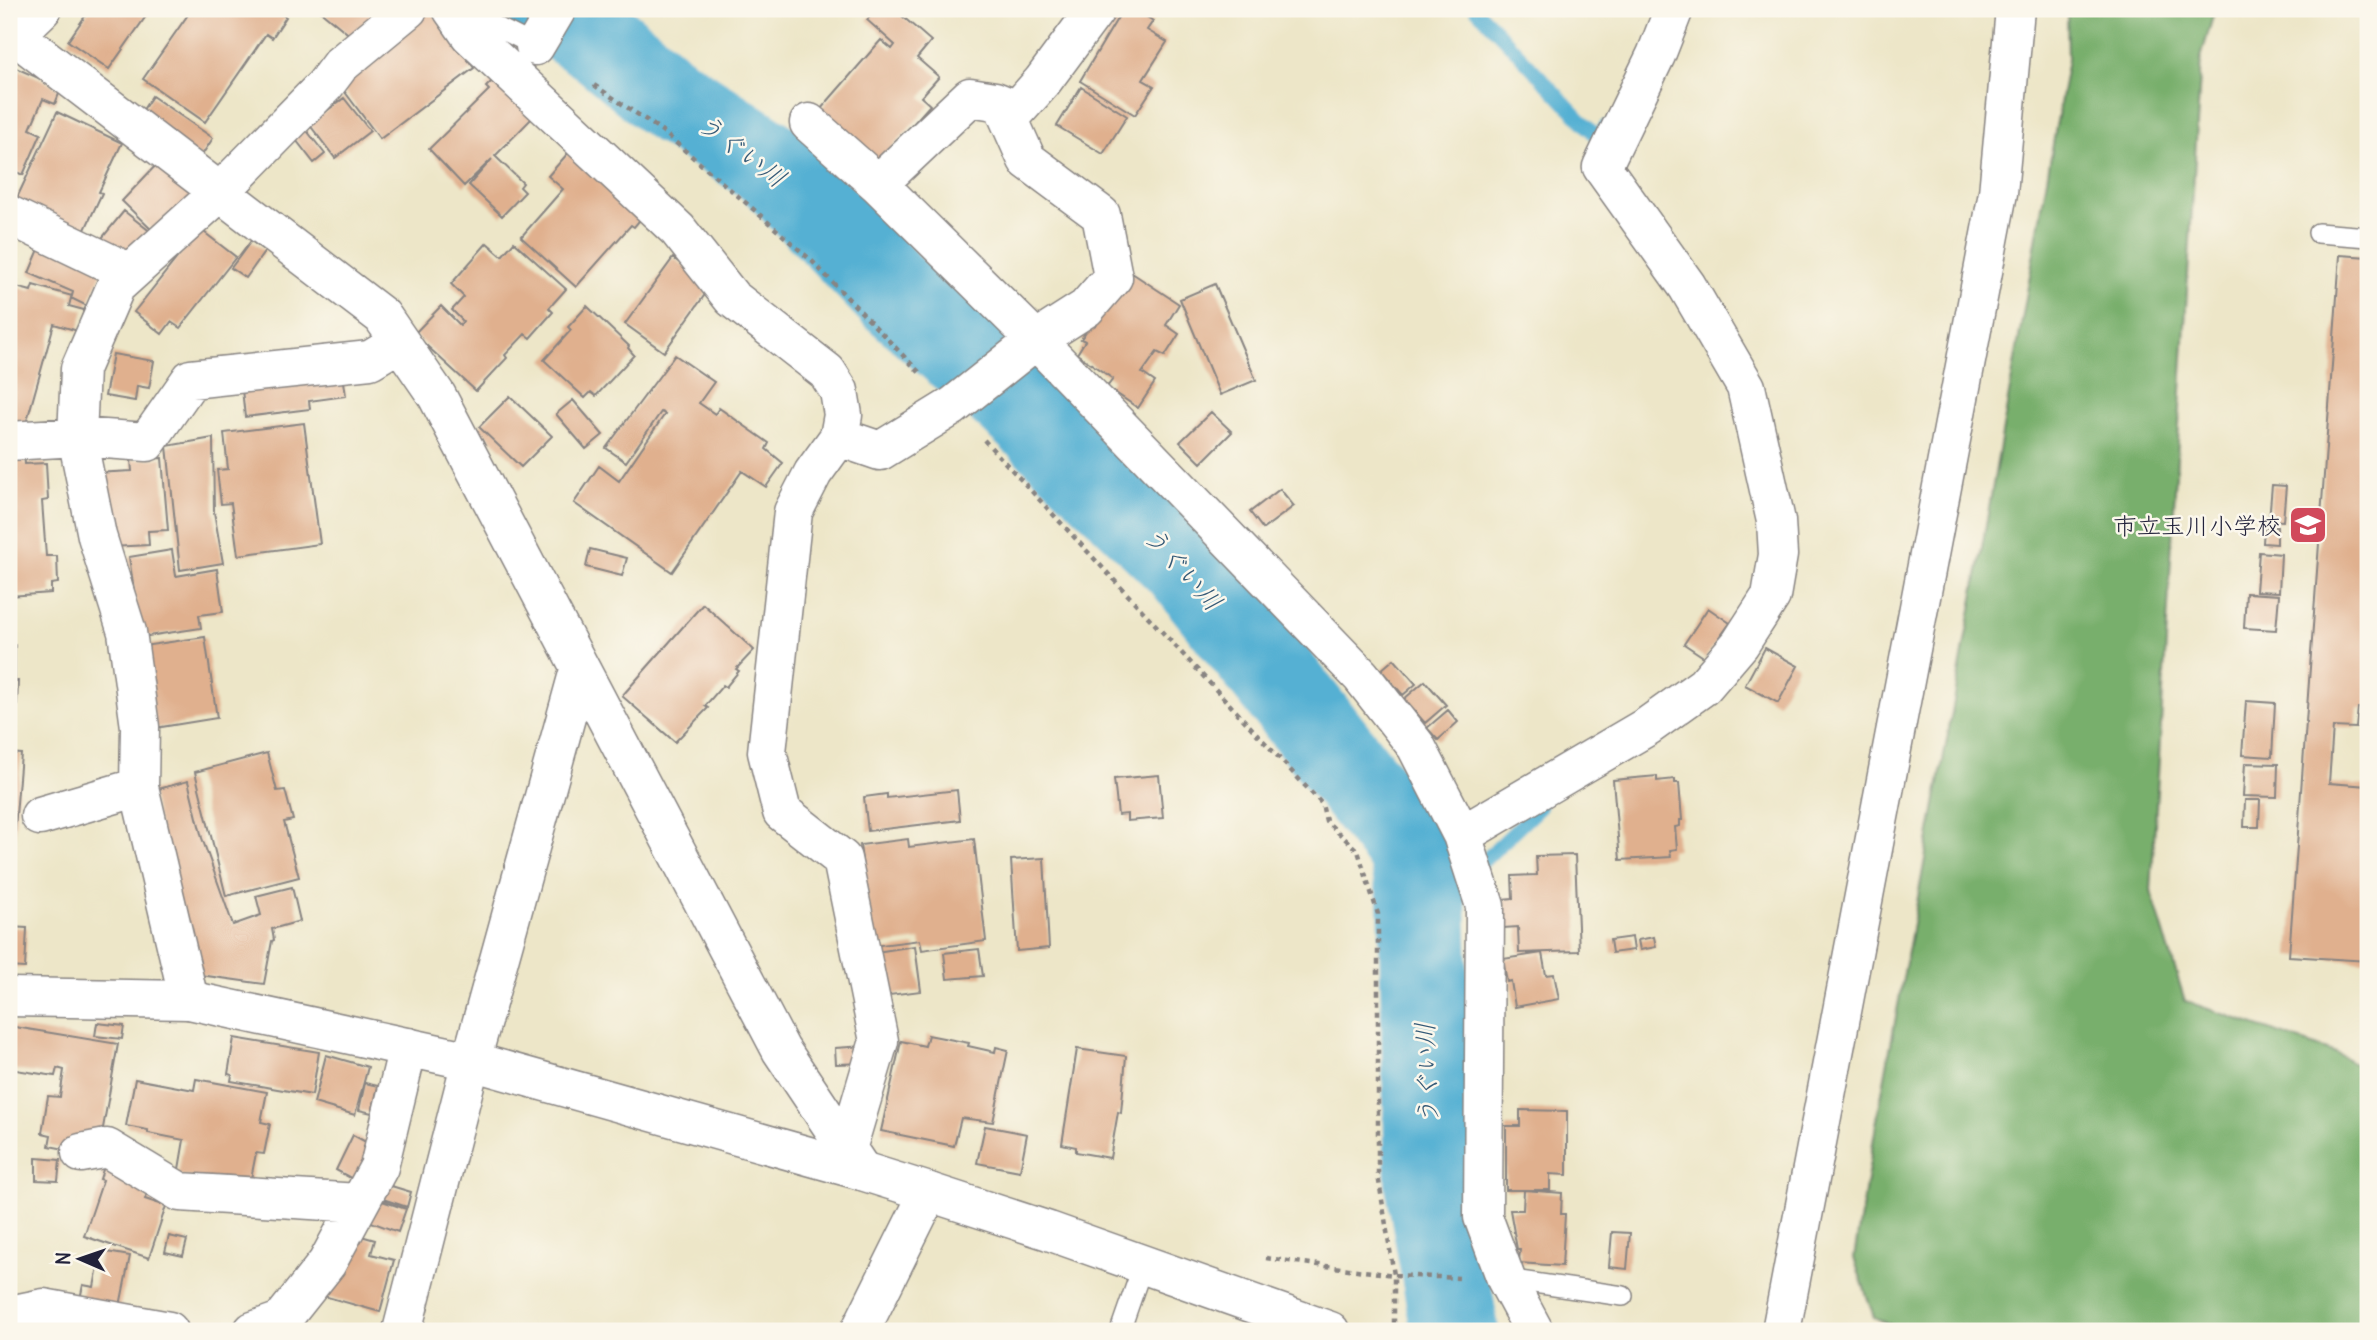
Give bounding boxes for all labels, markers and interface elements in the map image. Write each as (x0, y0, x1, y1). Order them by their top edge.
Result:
water label: うぐい川 (691, 106, 793, 194)
school or university icon: 市立玉川小学校 (2287, 504, 2329, 546)
place label: 市立玉川小学校 (2113, 510, 2281, 540)
water label: うぐい川 (1136, 518, 1230, 618)
water label: うぐい川 (1408, 1021, 1444, 1127)
north arrow (46, 1224, 116, 1294)
text: N (51, 1251, 75, 1265)

